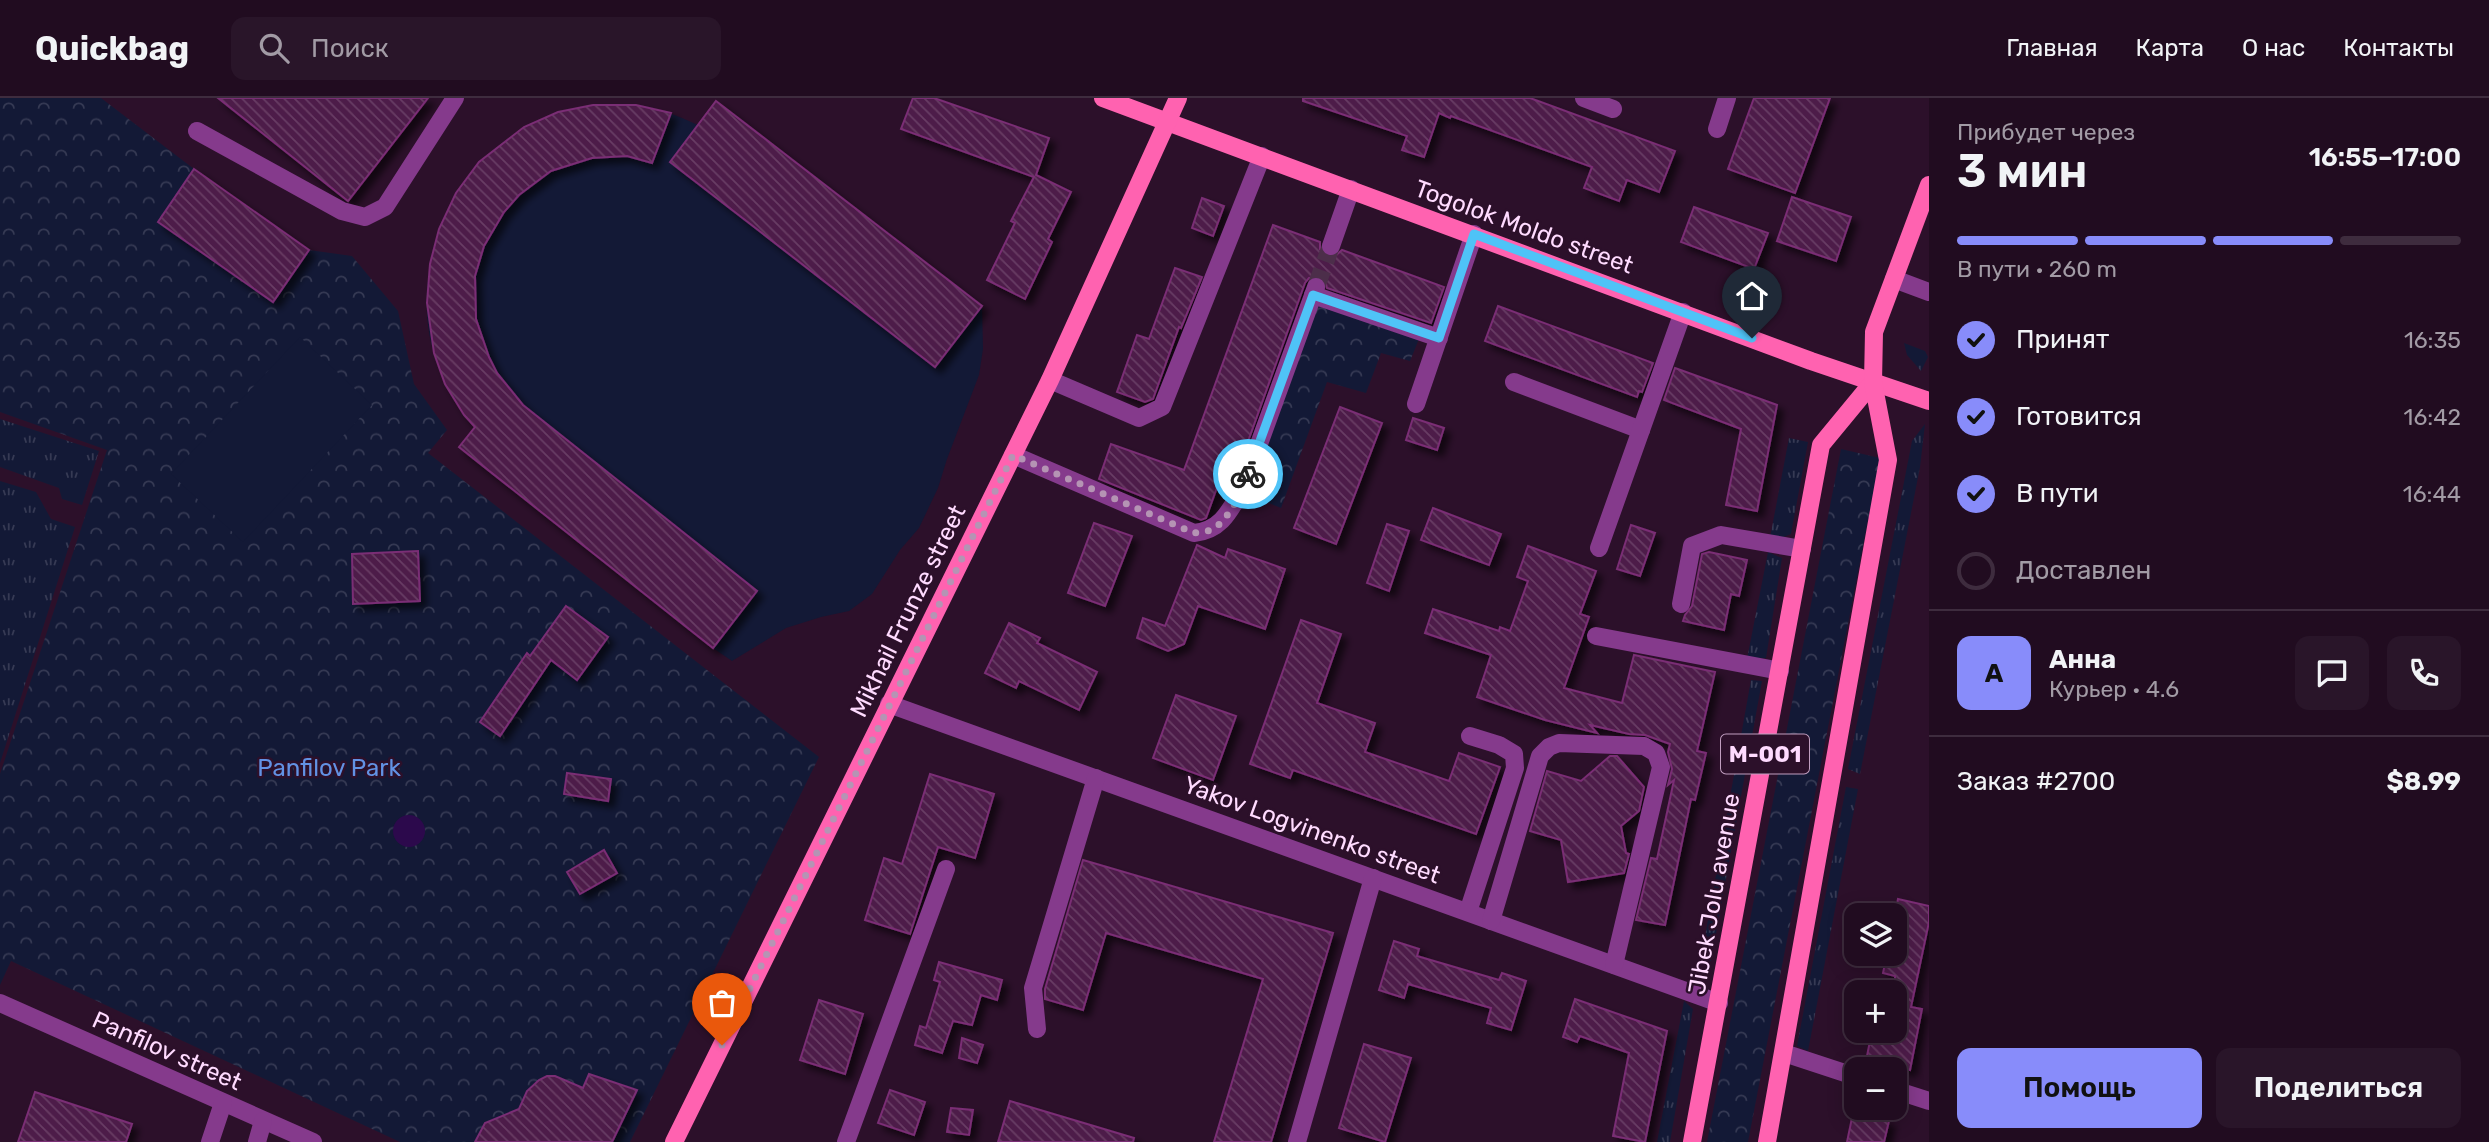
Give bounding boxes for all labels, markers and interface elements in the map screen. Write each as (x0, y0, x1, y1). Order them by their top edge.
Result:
search box (231, 17, 721, 80)
text: Quickbag (35, 29, 189, 68)
icon: search (255, 29, 293, 67)
text: Поиск (311, 33, 389, 64)
text: Главная (2006, 34, 2098, 62)
text: Карта (2136, 34, 2204, 62)
text: О нас (2242, 34, 2305, 62)
text: Контакты (2343, 34, 2454, 62)
text: Прибудет через (1957, 118, 2135, 146)
text: 16:55–17:00 (2309, 142, 2461, 173)
text: 3 мин (1957, 144, 2088, 199)
street label: Togolok Moldo street (1411, 174, 1637, 280)
text: В пути · 260 m (1957, 255, 2117, 283)
pin (1722, 266, 1782, 338)
icon: home (1733, 277, 1771, 315)
icon: check (1957, 321, 1995, 359)
text: Принят (2016, 324, 2109, 355)
text: 16:35 (2404, 326, 2461, 354)
icon: check (1957, 398, 1995, 436)
text: Готовится (2016, 401, 2142, 432)
text: 16:42 (2404, 403, 2461, 431)
courier (1213, 439, 1283, 509)
icon: bike (1229, 455, 1267, 493)
icon: check (1957, 475, 1995, 513)
text: В пути (2016, 478, 2099, 509)
text: 16:44 (2403, 480, 2461, 508)
street label: Mikhail Frunze street (844, 500, 972, 722)
text: Доставлен (2016, 555, 2151, 586)
button: chat (2295, 636, 2369, 710)
button: phone (2387, 636, 2461, 710)
text: Анна (2049, 644, 2116, 675)
text: А (1985, 658, 2003, 689)
text: Курьер · 4.6 (2049, 675, 2179, 703)
road number: М-001 (1721, 734, 1809, 774)
park label: Panfilov Park (257, 754, 401, 782)
text: Заказ #2700 (1957, 766, 2115, 797)
text: $8.99 (2386, 766, 2461, 797)
street label: Yakov Logvinenko street (1180, 770, 1444, 890)
street label: Jibek Jolu avenue (1683, 791, 1745, 997)
map controls (1844, 903, 1907, 1120)
button: layers (1844, 903, 1907, 966)
pin (692, 973, 752, 1045)
button: + (1844, 980, 1907, 1043)
icon: bag (703, 984, 741, 1022)
street label: Panfilov street (88, 1006, 246, 1096)
button: Помощь (1957, 1048, 2202, 1128)
button: Поделиться (2216, 1048, 2461, 1128)
button: − (1844, 1057, 1907, 1120)

